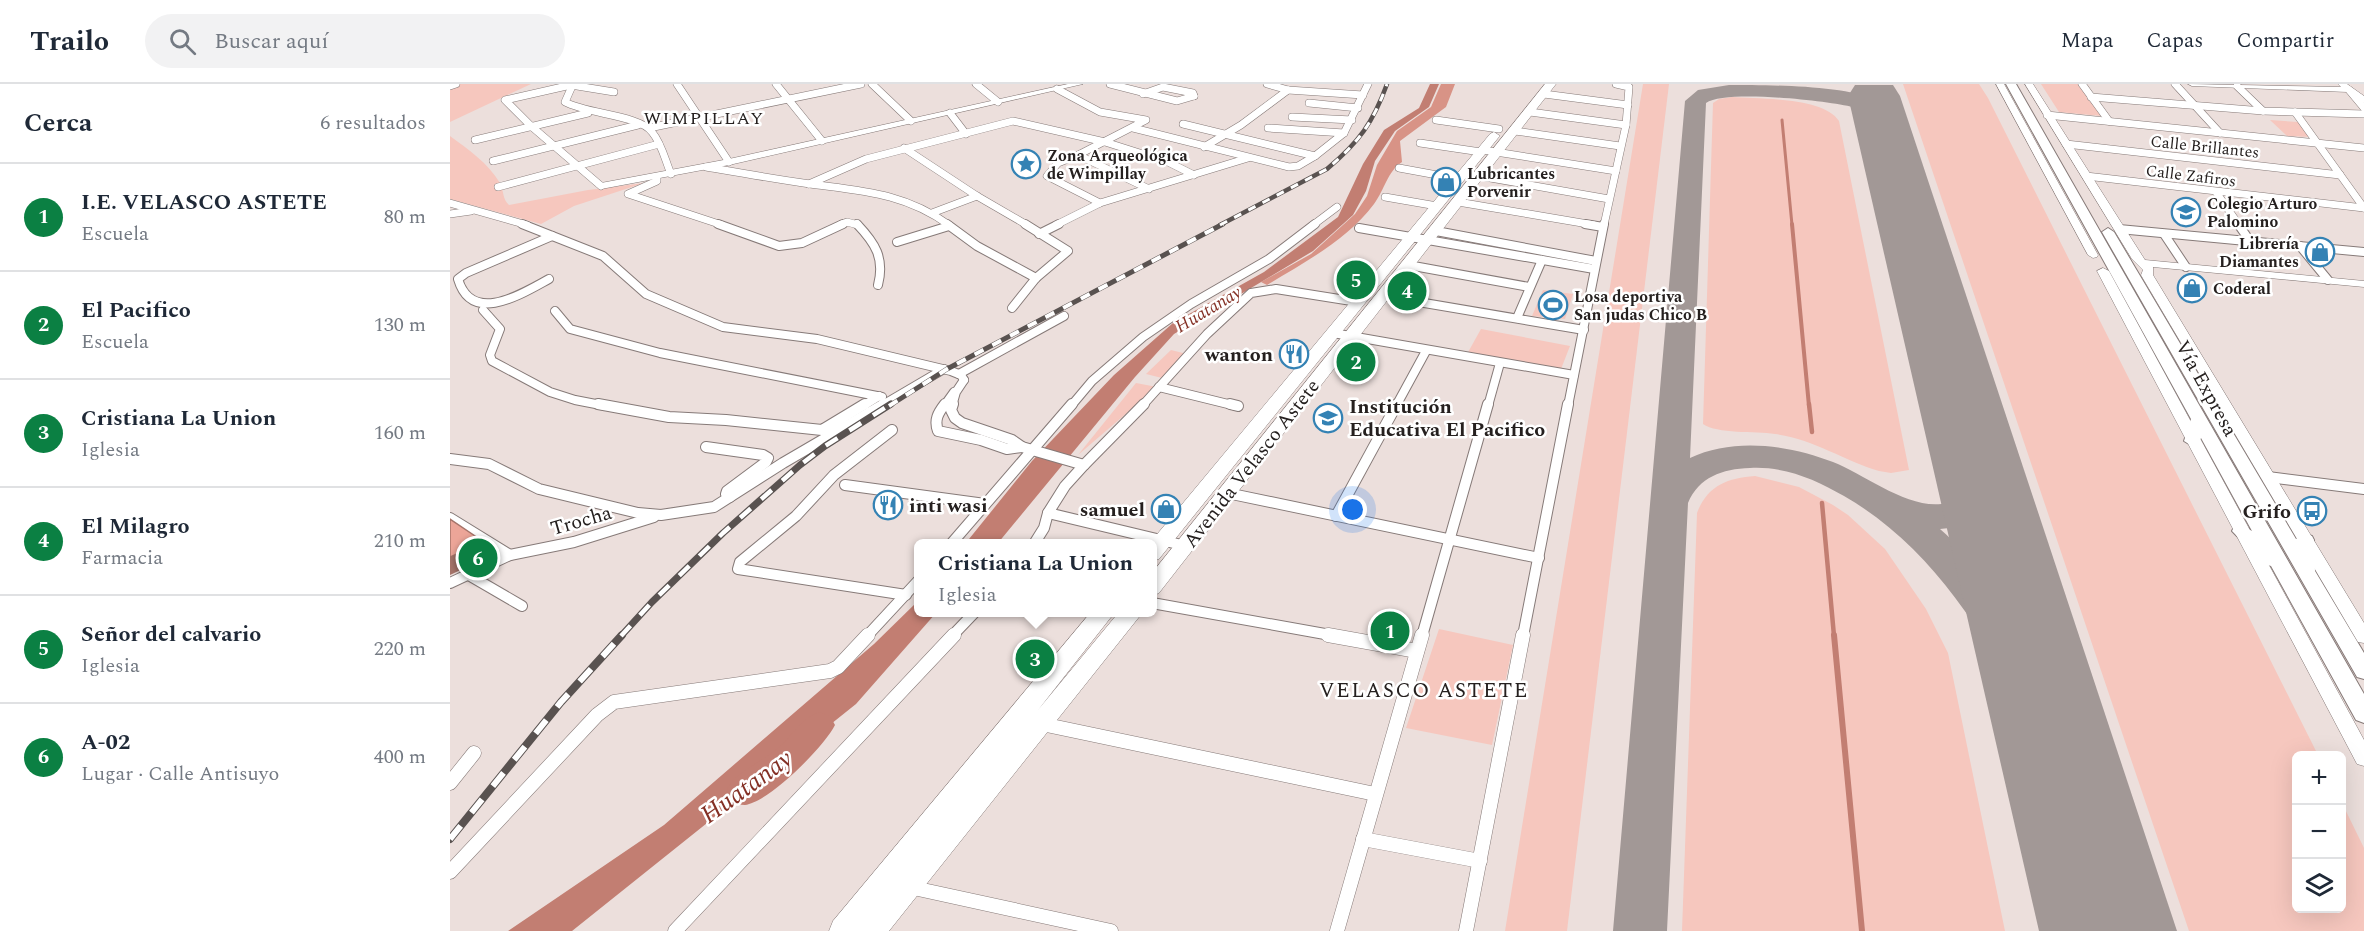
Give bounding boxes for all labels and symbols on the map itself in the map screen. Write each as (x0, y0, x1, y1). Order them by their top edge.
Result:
district label: WIMPILLAY (643, 105, 765, 132)
street label: Calle Brillantes (2149, 129, 2260, 165)
place label: Zona Arqueológica de Wimpillay (1047, 144, 1188, 186)
place icon: Zona Arqueológica de Wimpillay (1010, 148, 1042, 180)
street label: Calle Zafiros (2144, 159, 2237, 193)
place label: Lubricantes Porvenir (1467, 162, 1555, 204)
shop icon: Lubricantes Porvenir (1430, 166, 1462, 198)
place label: Colegio Arturo Palomino (2207, 192, 2318, 234)
school or university icon: Colegio Arturo Palomino (2170, 196, 2202, 228)
place label: Librería Diamantes (2219, 232, 2300, 274)
shop icon: Librería Diamantes (2304, 236, 2336, 268)
pin: 5 (1336, 258, 1376, 302)
pin: 4 (1388, 268, 1426, 314)
shop icon: Coderal (2176, 272, 2208, 304)
place label: Coderal (2213, 277, 2271, 301)
water label: Huatanay (1170, 279, 1247, 340)
place label: Losa deportiva San judas Chico B (1574, 285, 1707, 327)
sports icon: Losa deportiva San judas Chico B (1537, 289, 1569, 321)
street label: Vía Expresa (2167, 335, 2245, 442)
restaurant icon: wanton (1278, 338, 1310, 370)
place label: wanton (1204, 340, 1273, 370)
pin: 2 (1336, 340, 1376, 384)
street label: Avenida Velasco Astete (1176, 373, 1327, 554)
place label: Institución Educativa El Pacifico (1349, 392, 1545, 445)
school or university icon: Institución Educativa El Pacifico (1312, 402, 1344, 434)
restaurant icon: inti wasi (872, 489, 904, 521)
place label: inti wasi (909, 491, 988, 521)
shop icon: samuel (1150, 493, 1182, 525)
place label: samuel (1080, 495, 1145, 525)
your location (1338, 495, 1367, 524)
bus stop icon: Grifo (2296, 495, 2328, 527)
place label: Grifo (2242, 497, 2291, 527)
street label: Trocha (547, 498, 616, 544)
pin: 6 (459, 536, 498, 580)
pin: 1 (1370, 608, 1410, 654)
pin: 3 (1016, 636, 1054, 682)
district label: VELASCO ASTETE (1319, 675, 1529, 707)
water label: Huatanay (692, 739, 801, 834)

